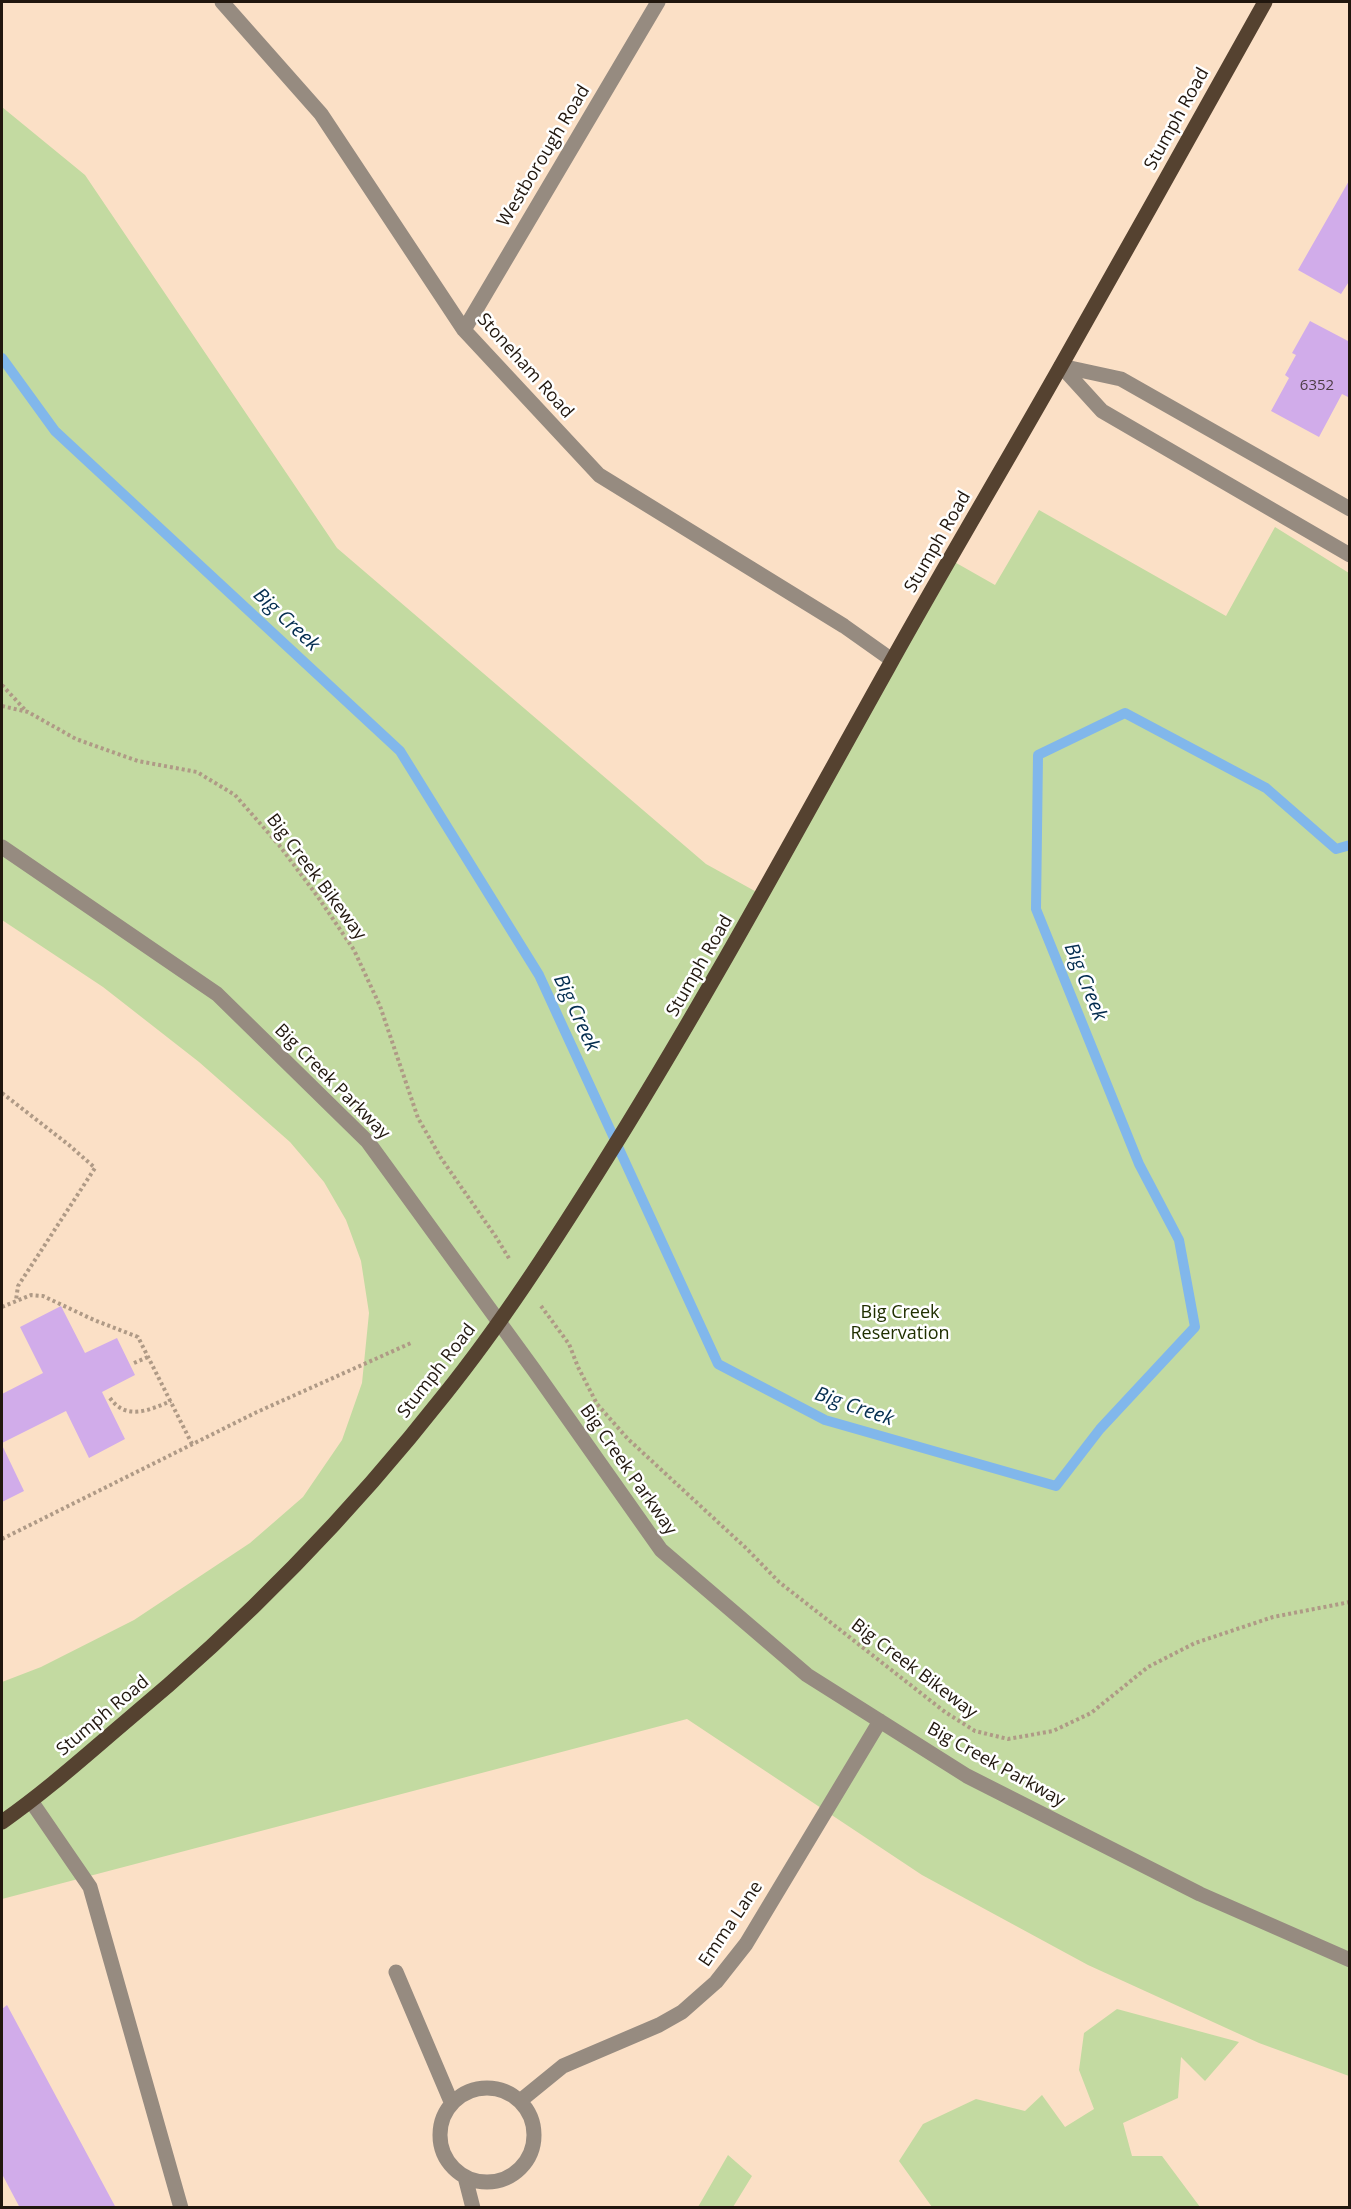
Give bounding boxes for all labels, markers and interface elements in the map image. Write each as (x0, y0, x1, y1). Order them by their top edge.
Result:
street label: Stumph Road (1140, 64, 1214, 174)
street label: Westborough Road (493, 81, 595, 231)
street label: Stoneham Road (472, 309, 578, 423)
house number: 6352 (1300, 377, 1334, 395)
street label: Stumph Road (900, 487, 976, 597)
water label: Big Creek (248, 583, 324, 657)
street label: Big Creek Bikeway (262, 810, 370, 944)
street label: Stumph Road (662, 911, 738, 1021)
water label: Big Creek (1059, 939, 1111, 1025)
water label: Big Creek (548, 971, 604, 1055)
street label: Big Creek Parkway (270, 1020, 394, 1144)
park label: Big Creek Reservation (850, 1302, 950, 1344)
street label: Stumph Road (393, 1320, 481, 1422)
water label: Big Creek (811, 1382, 897, 1432)
street label: Big Creek Parkway (575, 1401, 681, 1539)
street label: Big Creek Bikeway (847, 1615, 981, 1723)
street label: Stumph Road (53, 1671, 153, 1761)
street label: Big Creek Parkway (923, 1718, 1069, 1812)
street label: Emma Lane (694, 1877, 768, 1971)

